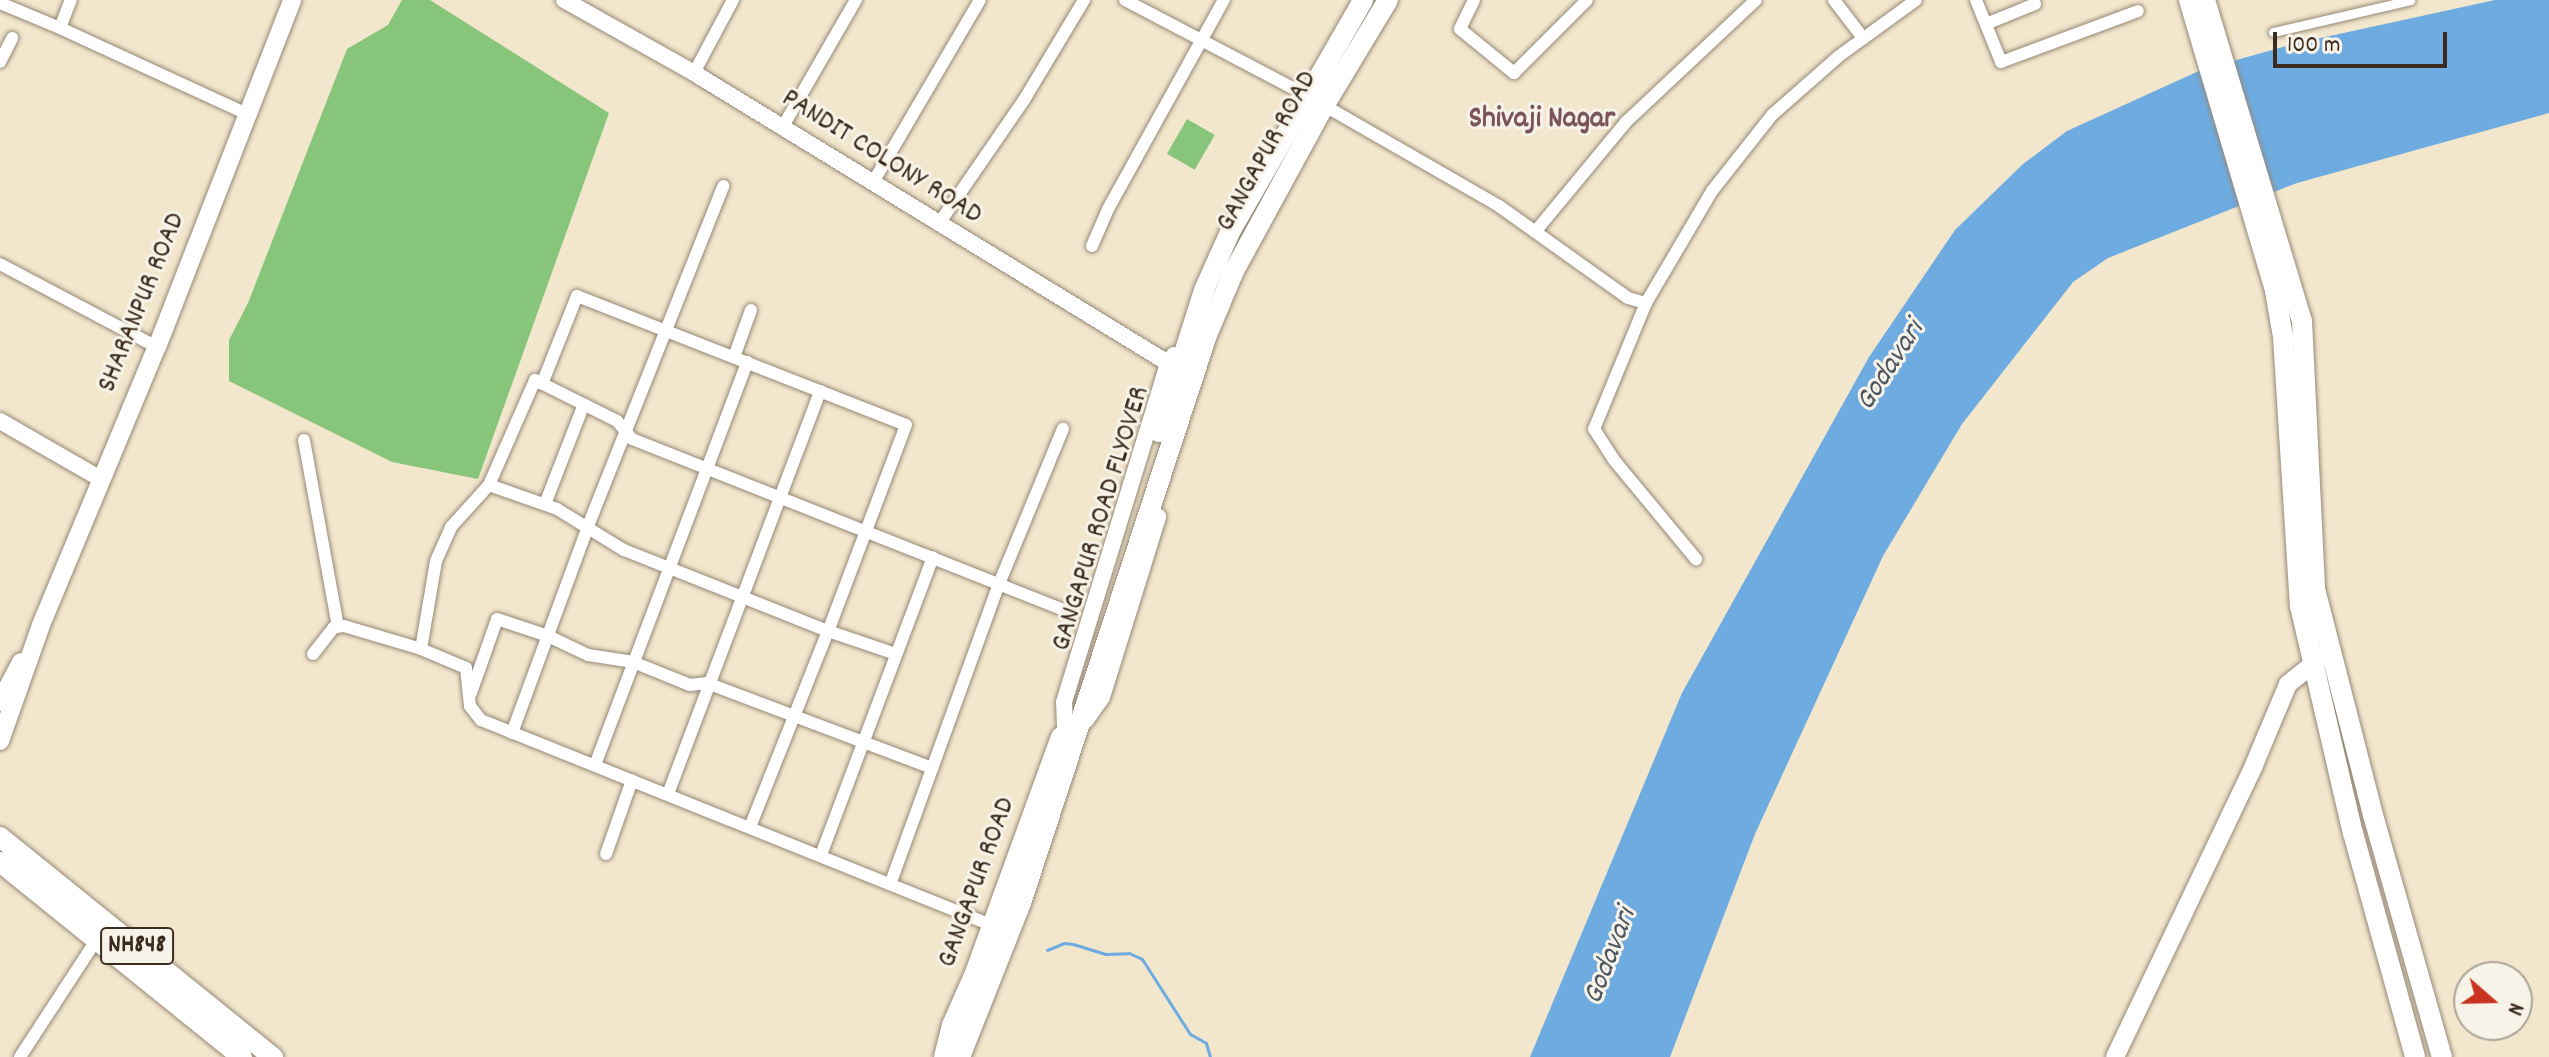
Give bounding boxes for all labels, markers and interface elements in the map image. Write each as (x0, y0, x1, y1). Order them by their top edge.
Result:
scale bar (2277, 16, 2451, 66)
text: 100 m (2287, 29, 2340, 63)
street label: GANGAPUR ROAD (1210, 66, 1326, 238)
street label: PANDIT COLONY ROAD (775, 83, 987, 233)
district label: Shivaji Nagar (1469, 103, 1615, 139)
street label: SHARANPUR ROAD (92, 208, 194, 398)
water label: Godavari (1850, 315, 1934, 419)
street label: GANGAPUR ROAD FLYOVER (1046, 383, 1158, 655)
street label: GANGAPUR ROAD (932, 793, 1024, 973)
water label: Godavari (1577, 904, 1647, 1010)
road number: NH848 (99, 924, 175, 968)
north arrow (2453, 961, 2533, 1041)
text: N (2498, 998, 2531, 1019)

